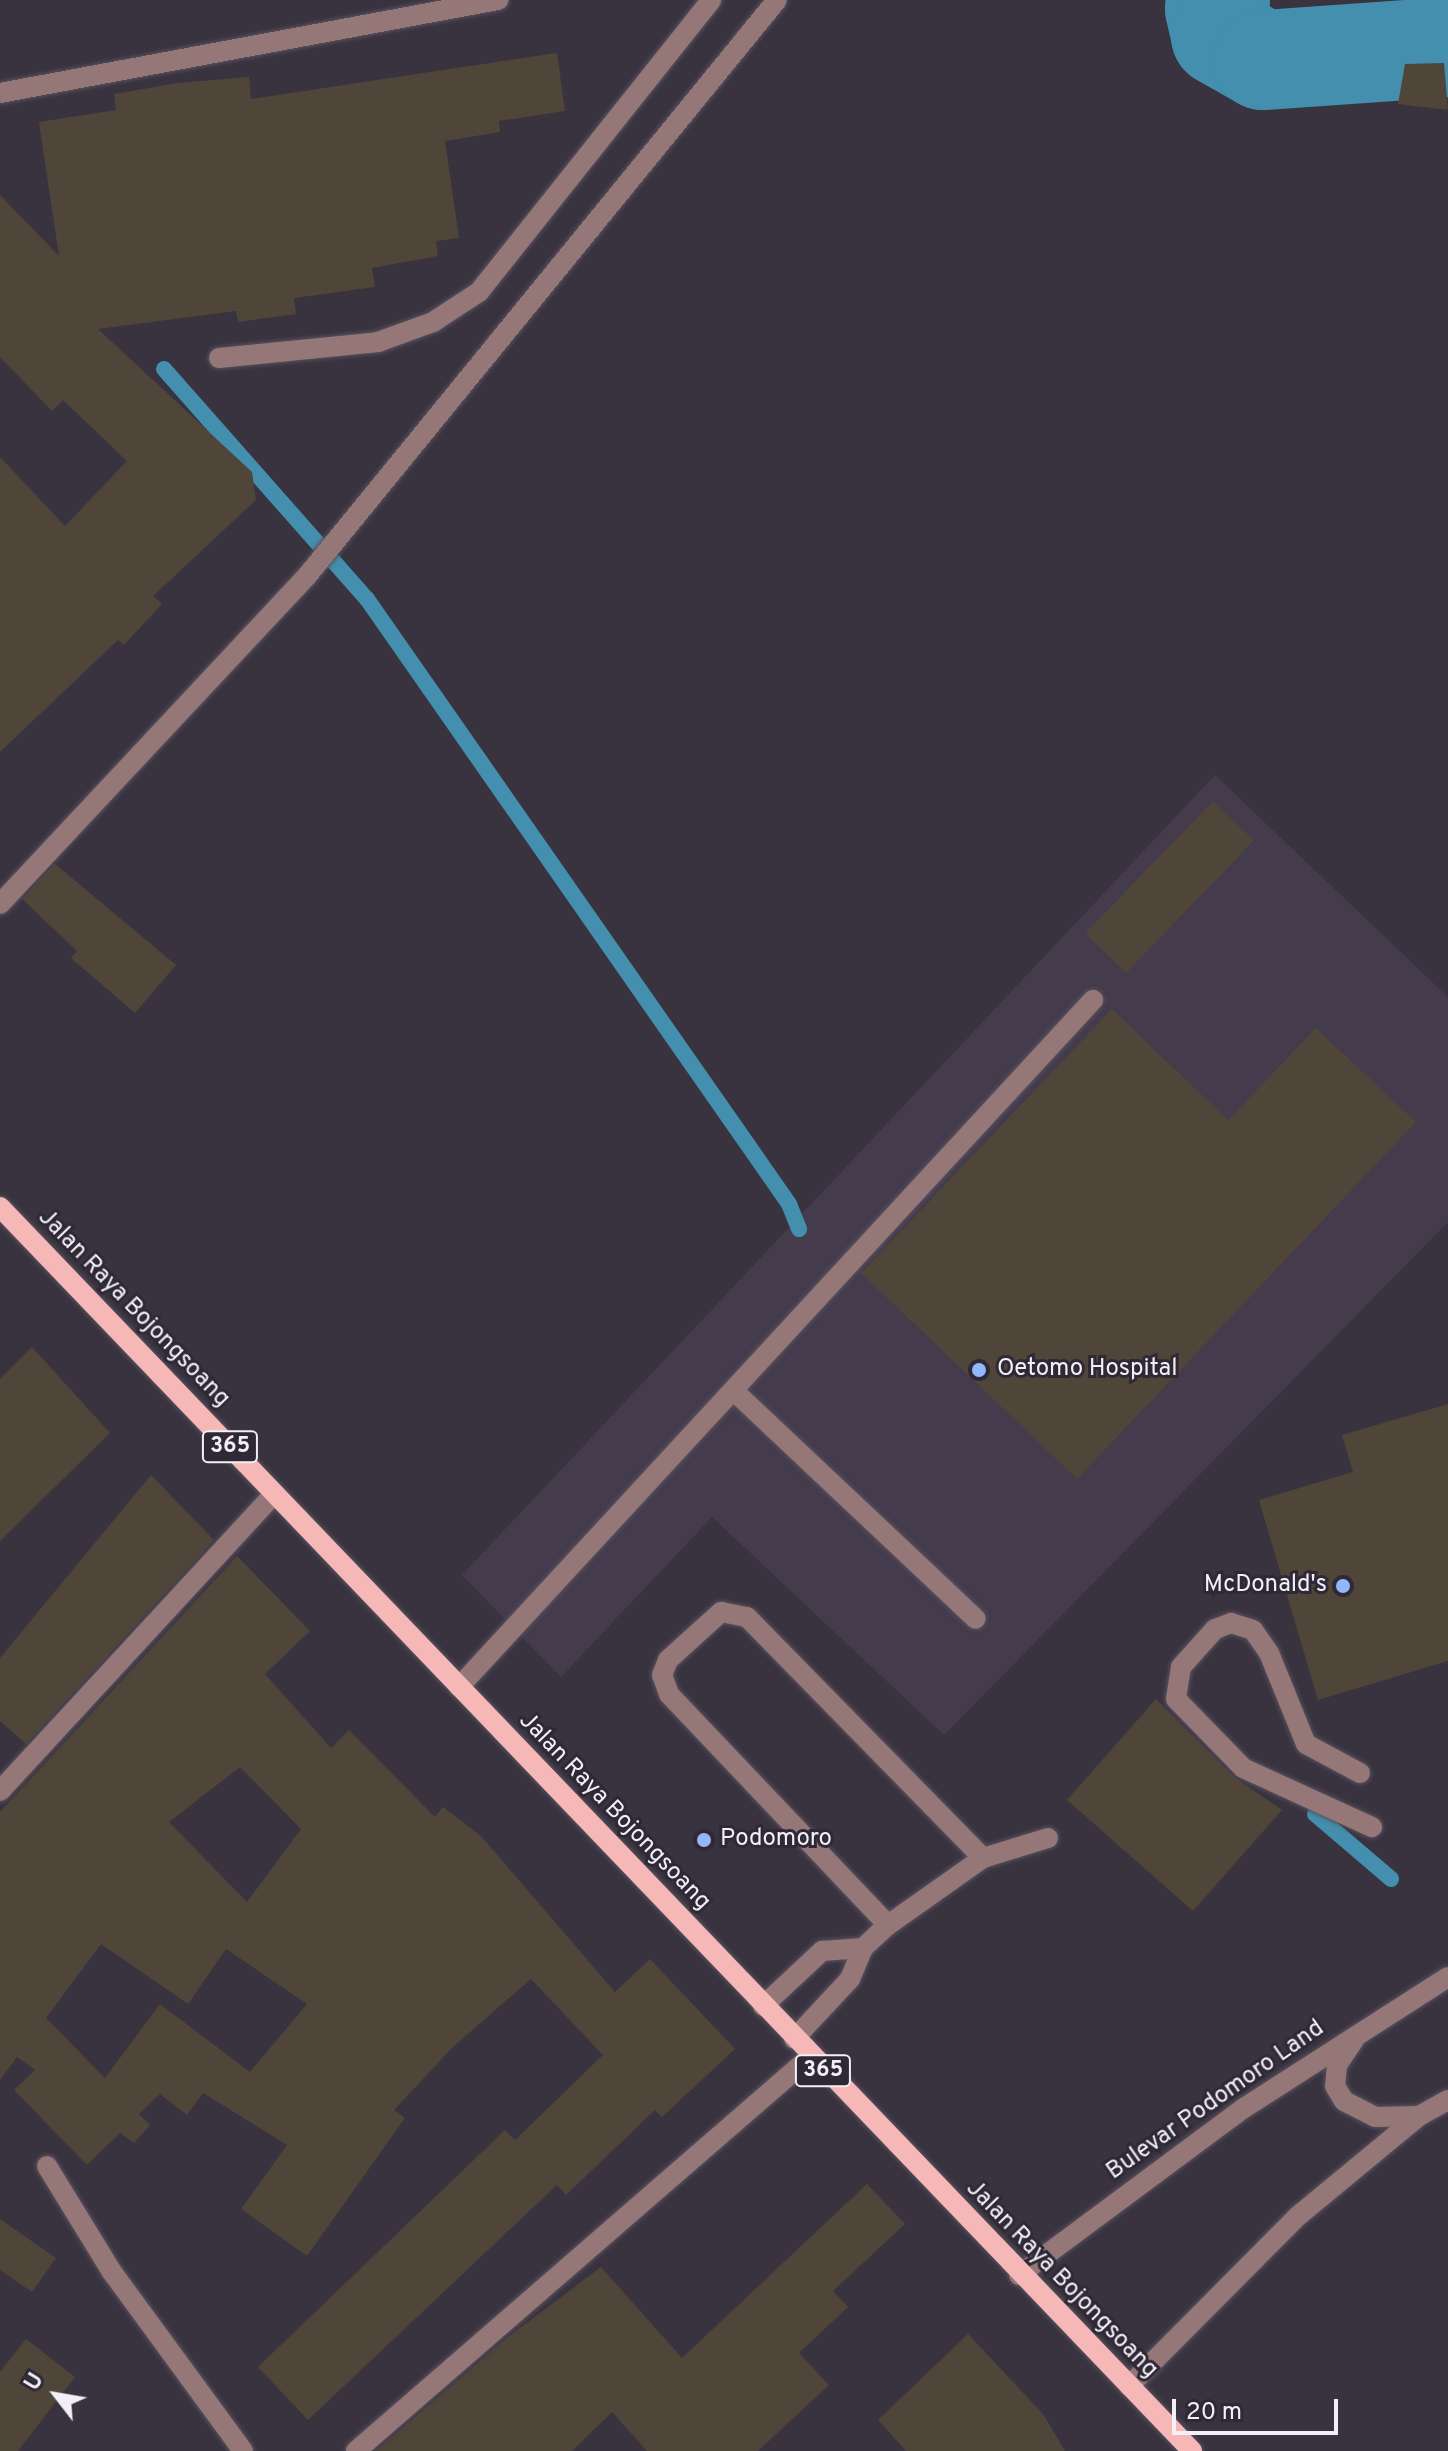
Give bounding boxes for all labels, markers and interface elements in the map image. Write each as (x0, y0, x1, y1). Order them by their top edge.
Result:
street label: Jalan Raya Bojongsoang (31, 1204, 235, 1414)
place label: Oetomo Hospital (997, 1356, 1177, 1384)
marker: Oetomo Hospital (968, 1359, 990, 1381)
road number: 365 (200, 1429, 260, 1465)
place label: McDonald's (1204, 1572, 1327, 1600)
marker: McDonald's (1334, 1577, 1352, 1595)
street label: Jalan Raya Bojongsoang (512, 1707, 716, 1917)
place label: Podomoro (720, 1826, 832, 1854)
marker: Podomoro (695, 1831, 713, 1849)
street label: Bulevar Podomoro Land (1102, 2015, 1330, 2187)
road number: 365 (793, 2053, 853, 2089)
street label: Jalan Raya Bojongsoang (959, 2175, 1163, 2385)
north arrow (16, 2355, 96, 2435)
text: U (19, 2369, 51, 2396)
scale bar (1176, 2383, 1342, 2433)
text: 20 m (1186, 2398, 1242, 2428)

